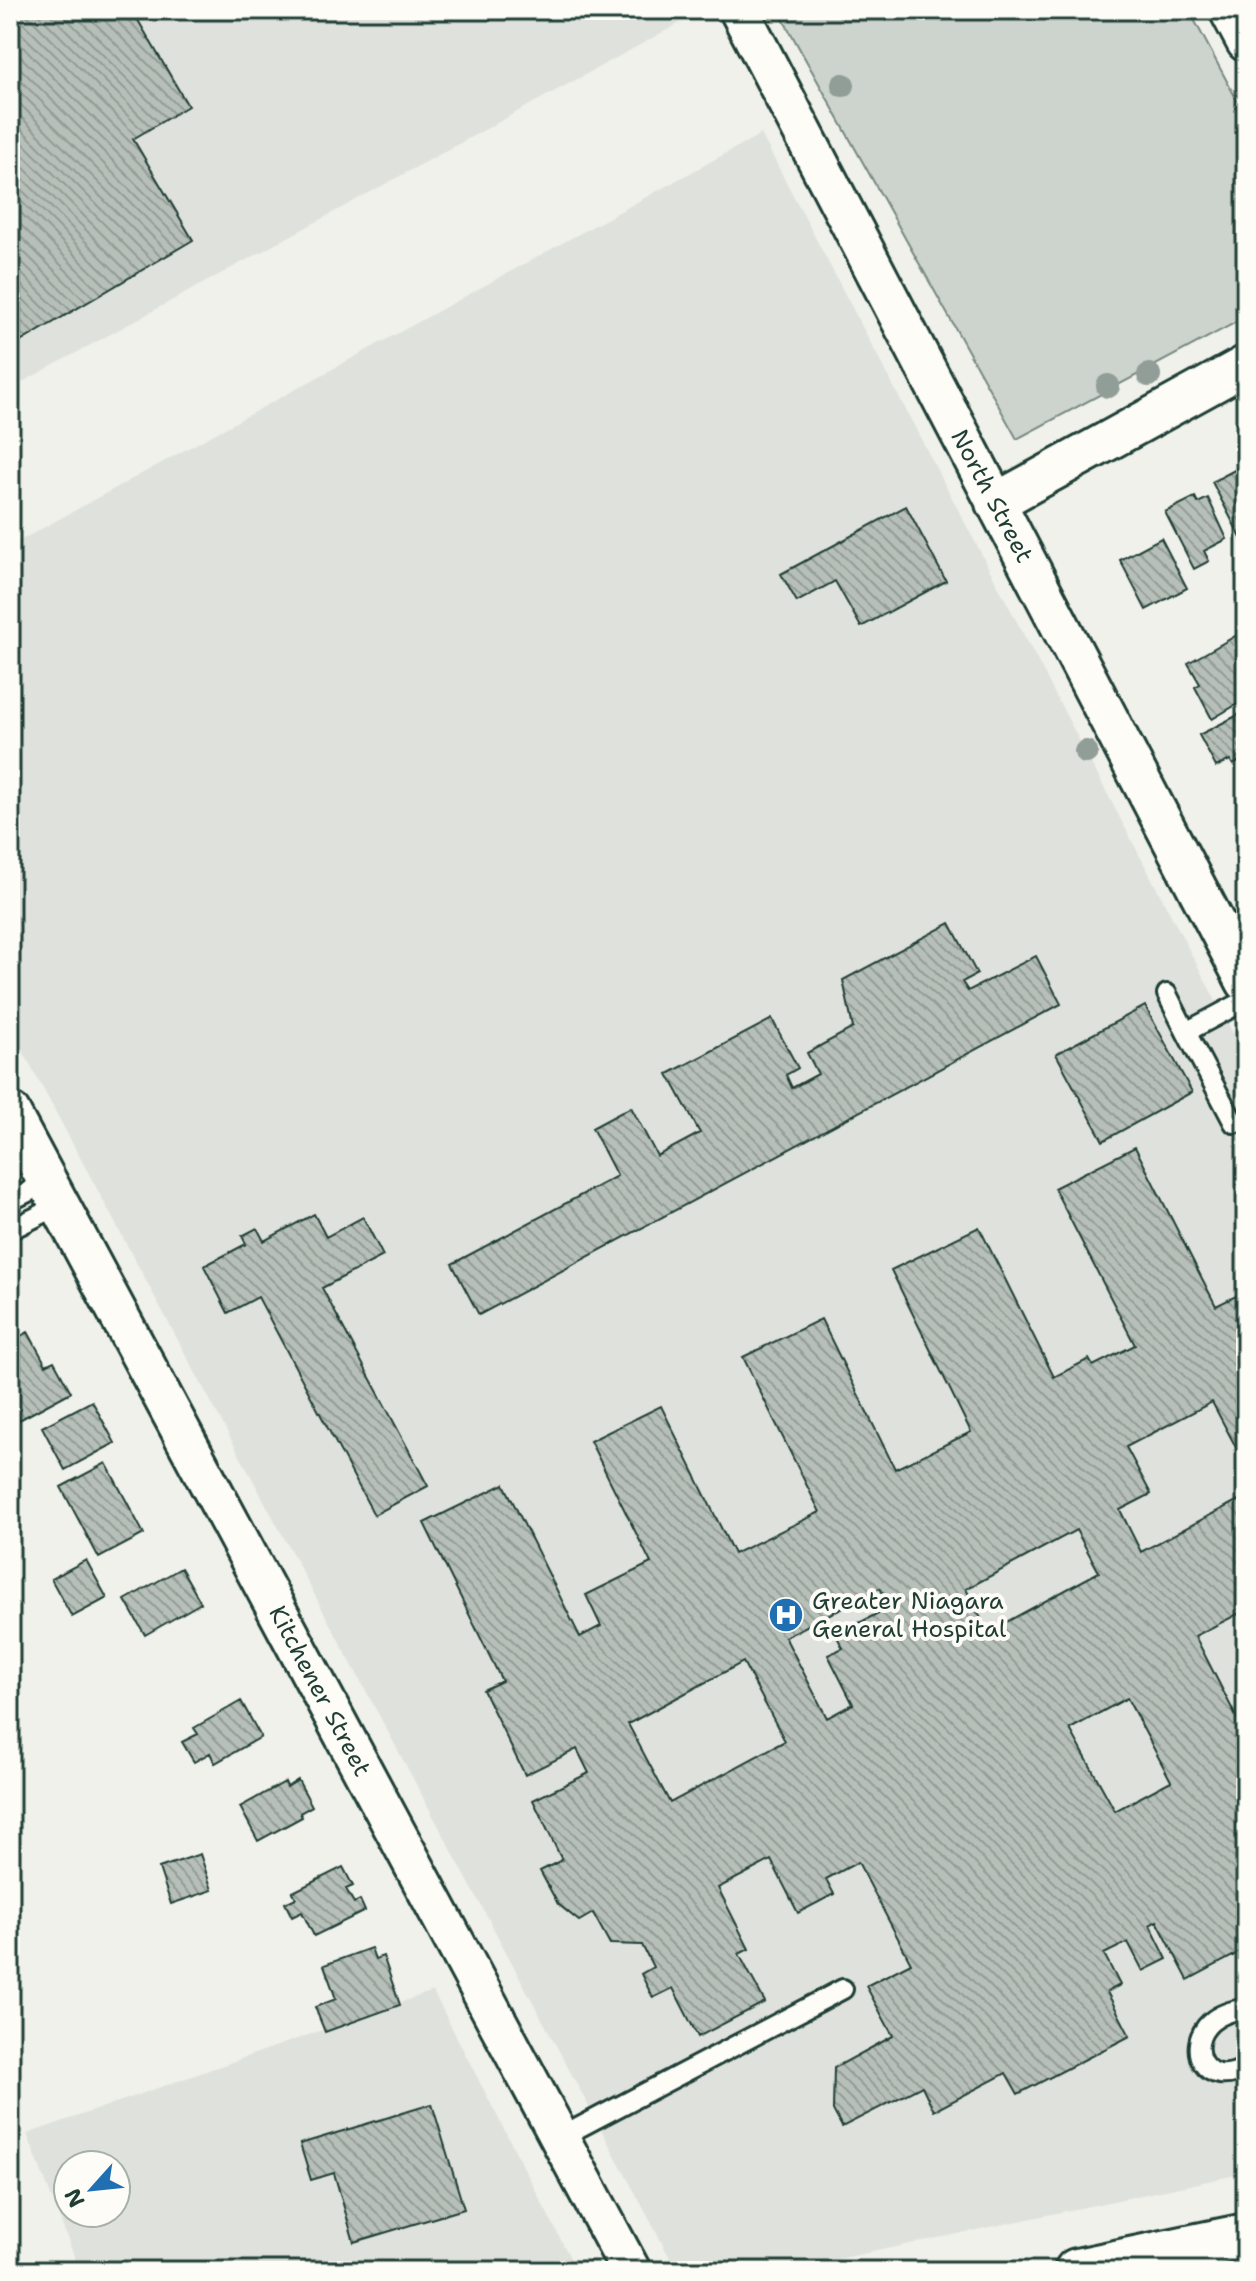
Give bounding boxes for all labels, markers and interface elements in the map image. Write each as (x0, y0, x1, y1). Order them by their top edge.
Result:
street label: North Street (943, 424, 1041, 568)
place label: Greater Niagara General Hospital (812, 1585, 1007, 1645)
hospital icon: Greater Niagara General Hospital (767, 1596, 805, 1634)
street label: Kitchener Street (262, 1600, 378, 1782)
north arrow (52, 2149, 132, 2229)
text: N (58, 2184, 92, 2212)

